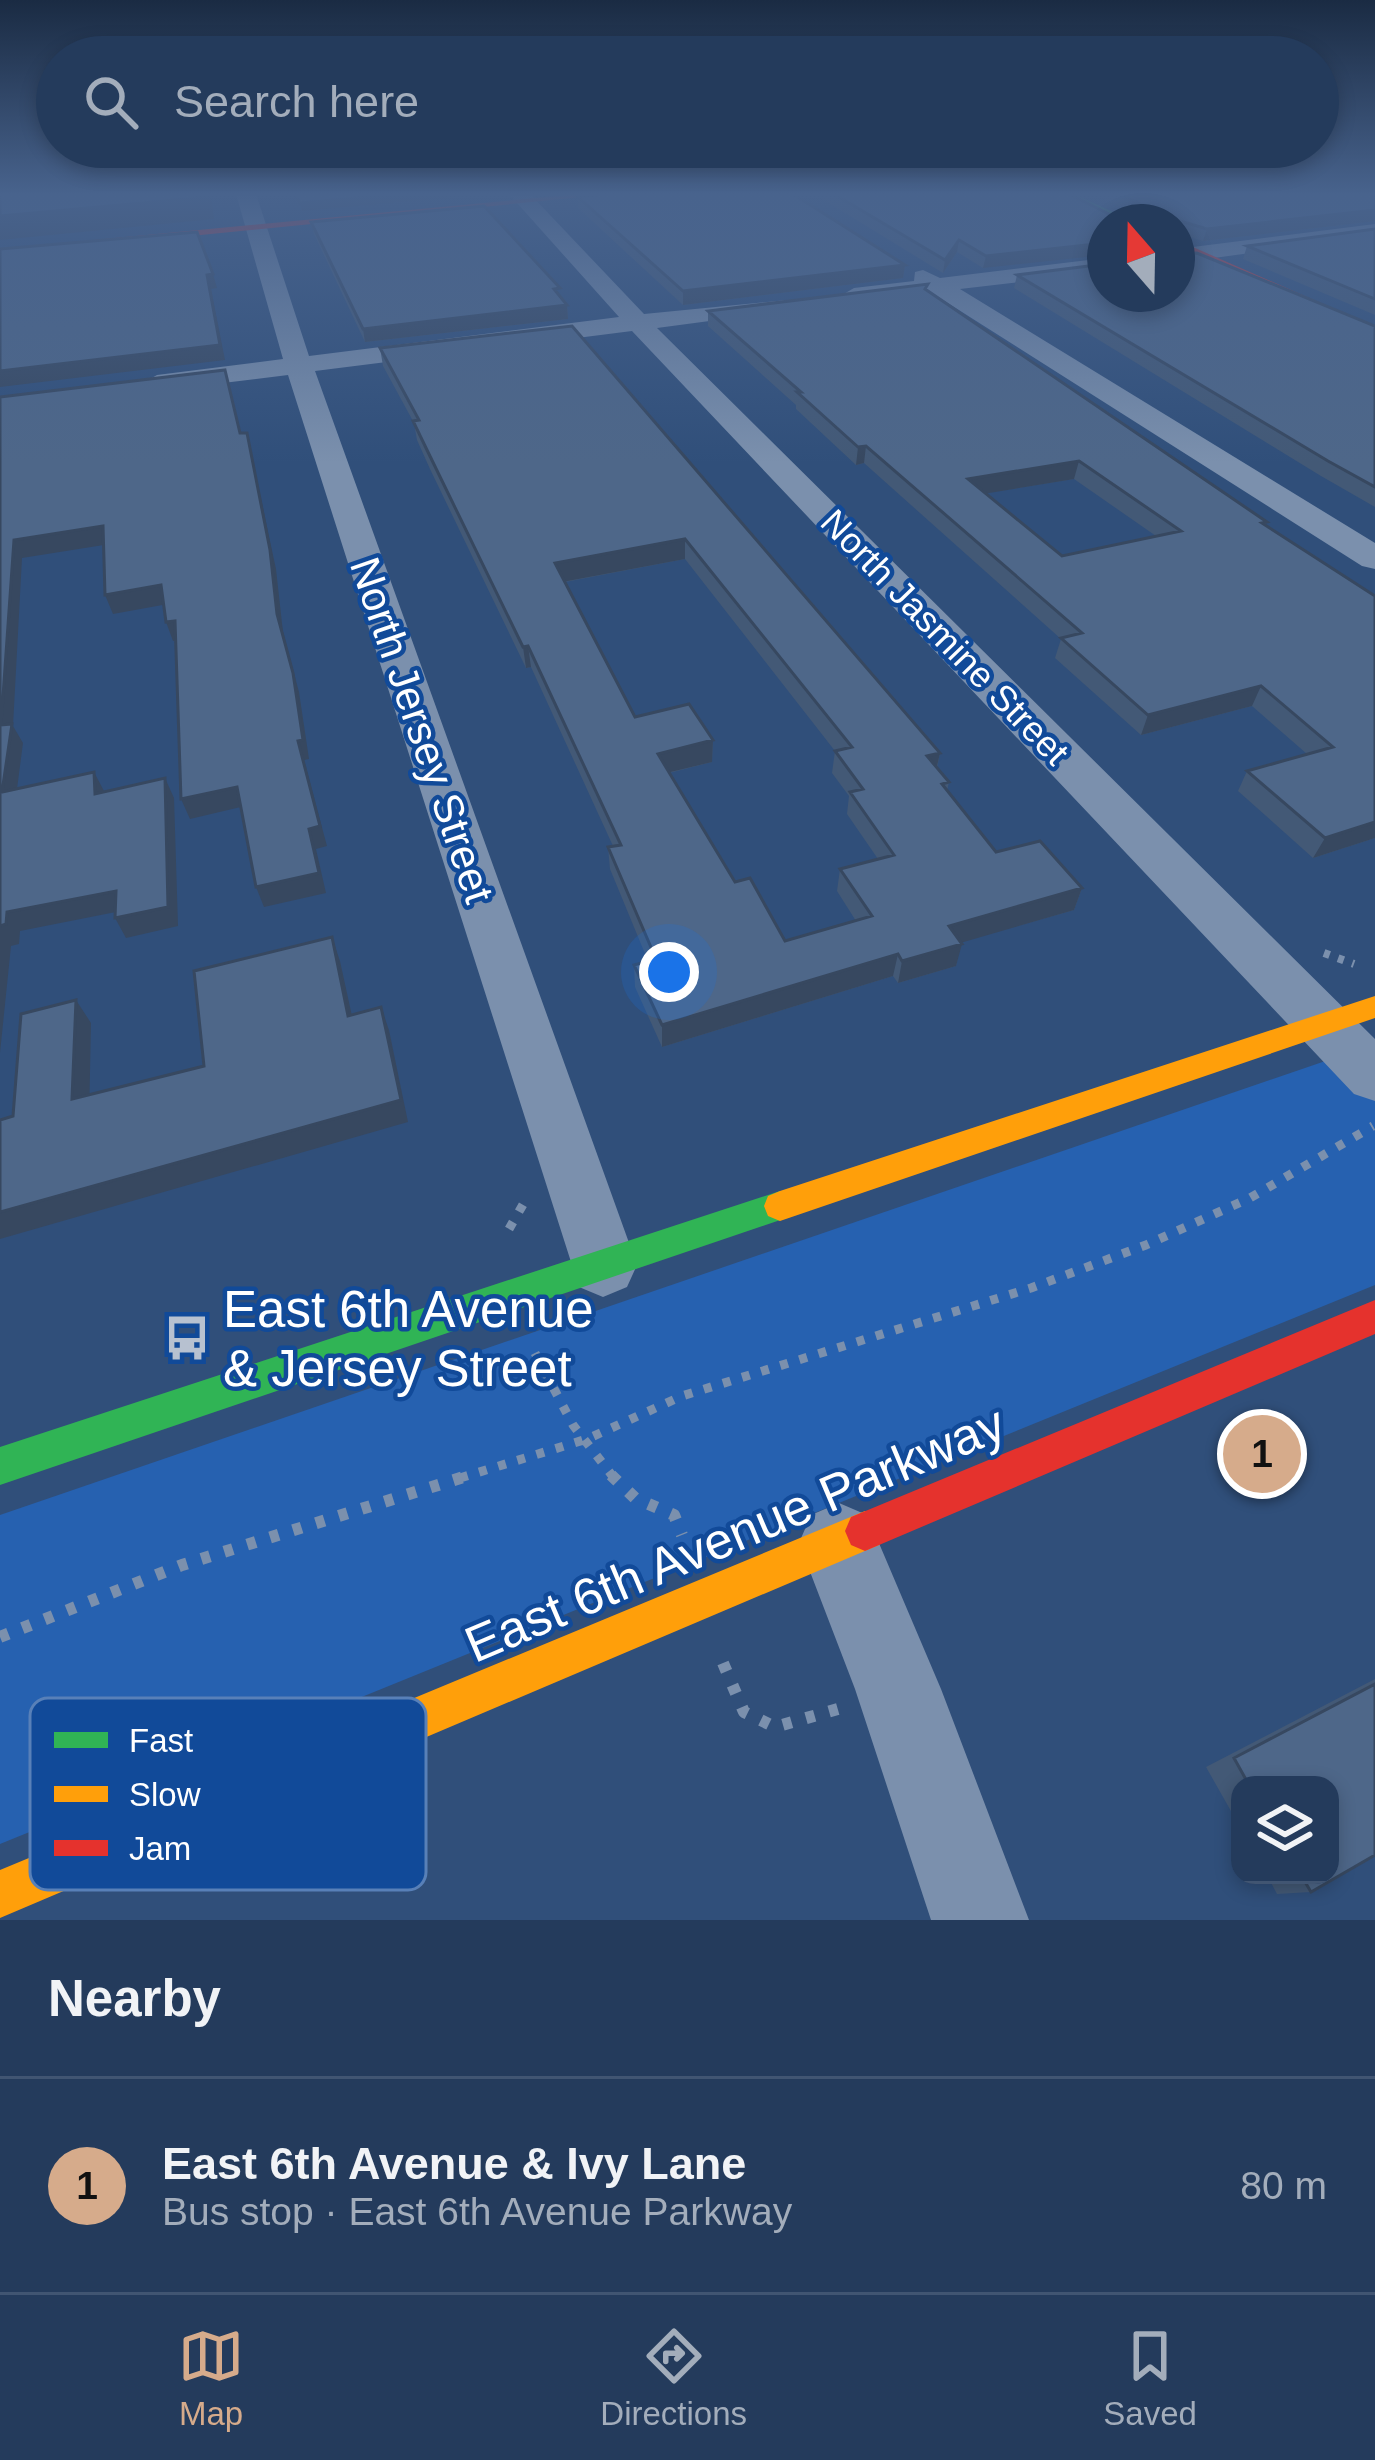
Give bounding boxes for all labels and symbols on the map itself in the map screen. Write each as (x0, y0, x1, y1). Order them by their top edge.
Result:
north arrow (1087, 204, 1195, 312)
street label: North Jasmine Street (813, 501, 1077, 773)
street label: North Jersey Street (341, 551, 503, 909)
your location (639, 942, 699, 1002)
place label: East 6th Avenue & Jersey Street (223, 1281, 594, 1397)
bus stop icon: East 6th Avenue & Jersey Street (162, 1313, 212, 1363)
street label: East 6th Avenue Parkway (457, 1394, 1014, 1674)
pin: 1 (1223, 1409, 1301, 1499)
legend (30, 1698, 426, 1890)
text: Fast (129, 1722, 193, 1759)
text: Slow (129, 1776, 201, 1813)
text: Jam (129, 1830, 191, 1867)

